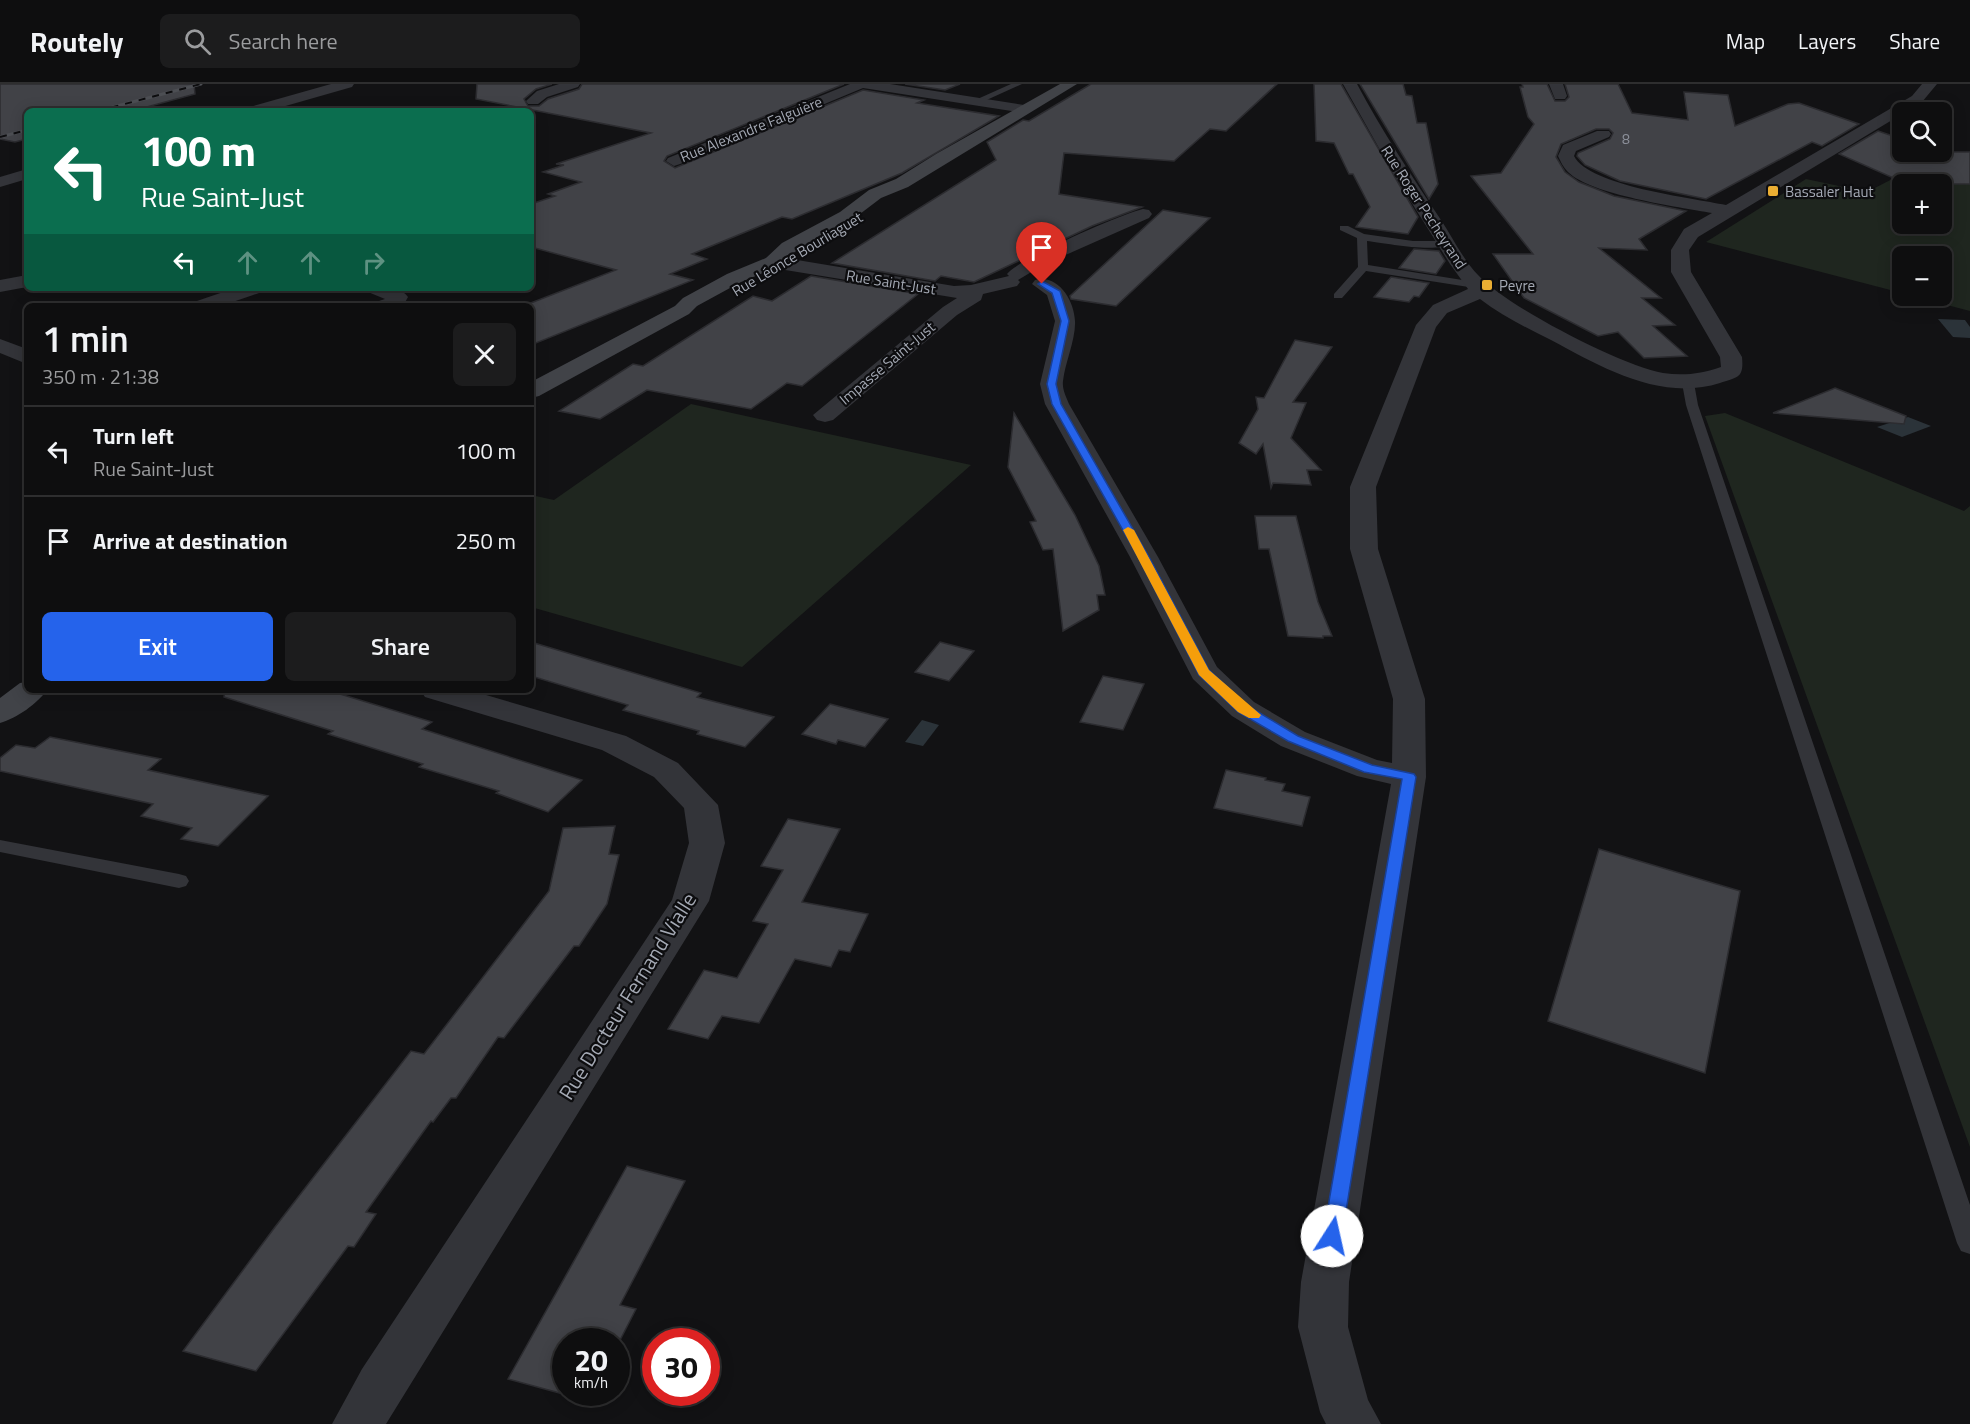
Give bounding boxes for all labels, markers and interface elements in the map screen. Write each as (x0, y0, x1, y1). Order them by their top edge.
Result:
search box (160, 14, 580, 68)
text: Routely (30, 20, 124, 63)
text: Search here (229, 24, 338, 58)
icon: search (181, 25, 214, 58)
text: Map (1726, 25, 1765, 57)
text: Layers (1798, 25, 1856, 57)
text: Share (1889, 25, 1940, 57)
street label: Rue Alexandre Falguière (676, 90, 826, 168)
map controls (1892, 102, 1952, 306)
button: search (1892, 102, 1952, 162)
text: 100 m (141, 118, 256, 182)
house number: 8 (1622, 128, 1630, 149)
icon: left (42, 132, 120, 210)
street label: Rue Roger Pecheyrand (1375, 141, 1473, 273)
button: + (1892, 174, 1952, 234)
text: Rue Saint-Just (141, 176, 304, 217)
place label: Bassaler Haut (1785, 180, 1874, 203)
marker: Bassaler Haut (1766, 184, 1780, 198)
street label: Rue Léonce Bourliaguet (727, 205, 867, 302)
pin (1016, 222, 1067, 284)
icon: arrive (1025, 231, 1058, 264)
icon: left (168, 246, 201, 279)
icon: ahead (231, 246, 264, 279)
icon: ahead (294, 246, 327, 279)
icon: right (357, 246, 390, 279)
button: − (1892, 246, 1952, 306)
street label: Rue Saint-Just (844, 264, 938, 301)
place label: Peyre (1499, 274, 1535, 297)
marker: Peyre (1480, 278, 1494, 292)
text: 1 min (42, 311, 129, 366)
street label: Impasse Saint-Just (834, 315, 941, 410)
button: close (453, 323, 516, 386)
text: 350 m · 21:38 (42, 361, 159, 392)
text: Turn left (93, 419, 174, 453)
text: 100 m (456, 434, 516, 468)
icon: left (42, 435, 75, 468)
text: Rue Saint-Just (93, 453, 214, 484)
text: Arrive at destination (93, 524, 288, 558)
text: 250 m (456, 524, 516, 558)
icon: arrive (42, 525, 75, 558)
button: Exit (42, 612, 273, 681)
button: Share (285, 612, 516, 681)
street label: Rue Docteur Fernand Vialle (550, 886, 704, 1106)
position arrow (1300, 1204, 1364, 1268)
speed limit sign: 30 (642, 1328, 720, 1406)
text: 20 (574, 1337, 608, 1383)
text: km/h (574, 1371, 608, 1394)

